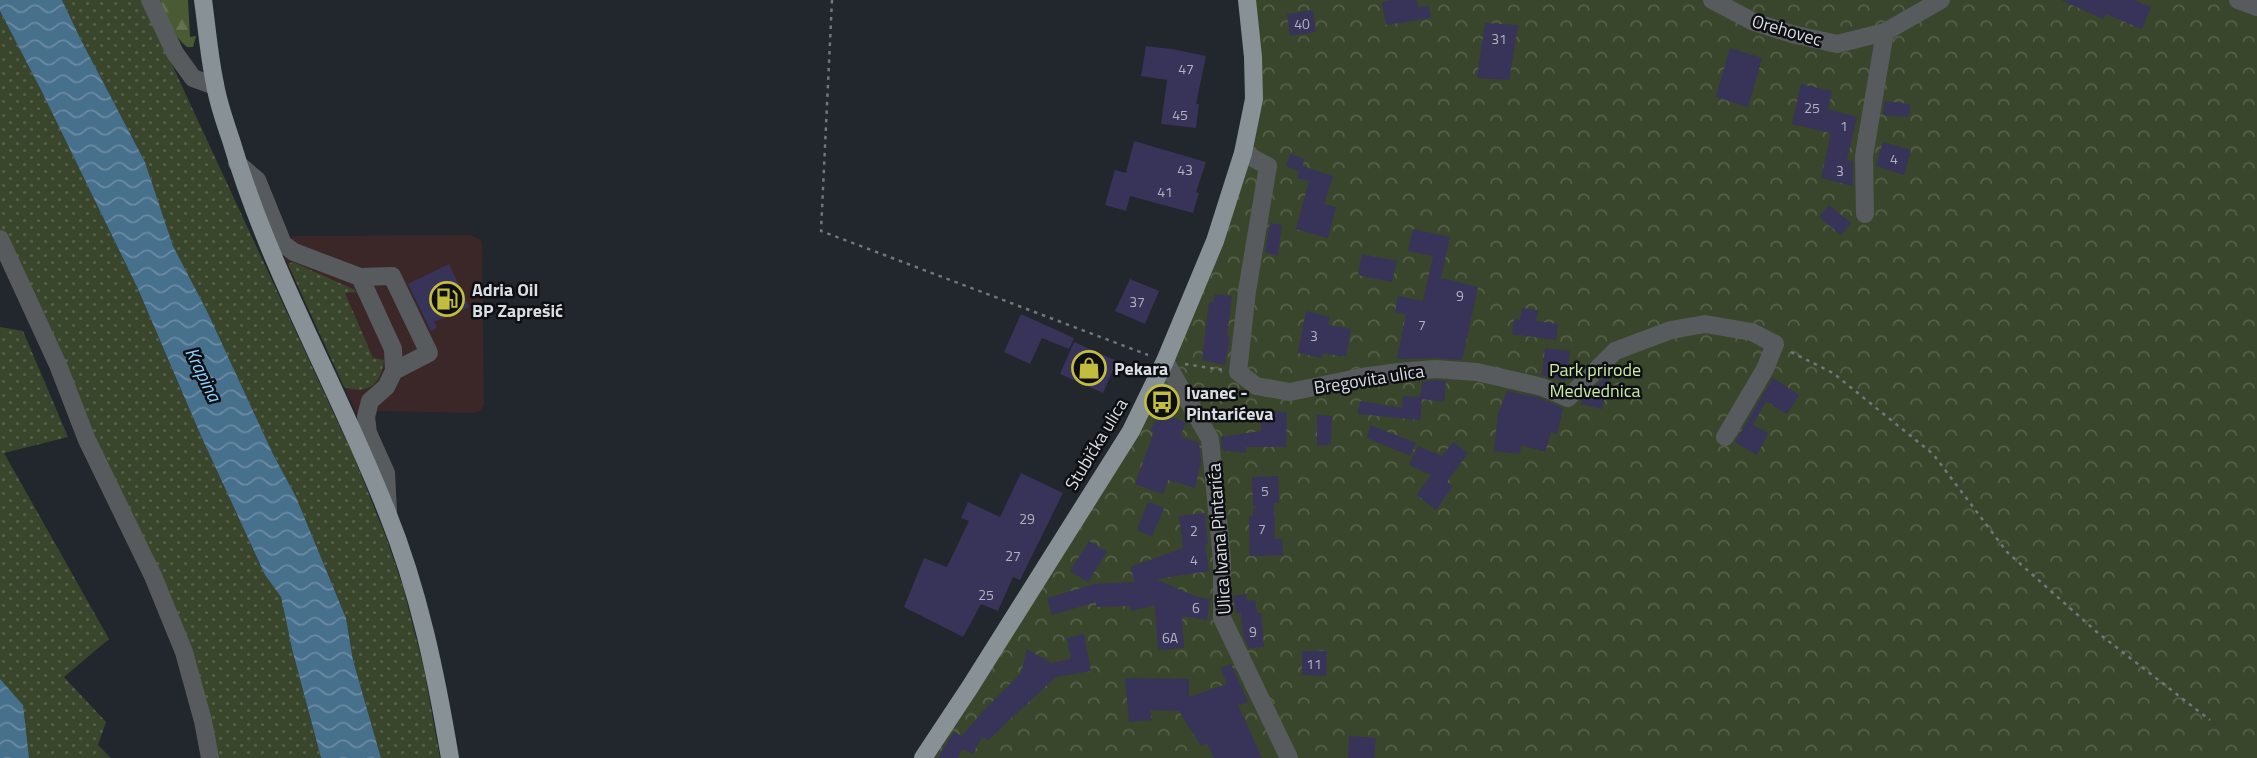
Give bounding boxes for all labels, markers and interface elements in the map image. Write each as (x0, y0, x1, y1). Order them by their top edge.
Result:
street label: Orehovec (1749, 7, 1825, 53)
house number: 40 (1294, 13, 1310, 34)
house number: 31 (1491, 28, 1507, 49)
house number: 47 (1178, 58, 1194, 79)
house number: 25 (1804, 97, 1820, 118)
house number: 45 (1172, 104, 1188, 125)
house number: 1 (1840, 115, 1848, 136)
house number: 4 (1890, 148, 1898, 169)
house number: 43 (1177, 159, 1193, 180)
house number: 3 (1836, 160, 1844, 181)
house number: 41 (1157, 181, 1173, 202)
place label: Adria Oil BP Zaprešić (472, 276, 563, 324)
fuel station icon: Adria Oil BP Zaprešić (428, 280, 466, 318)
house number: 9 (1456, 285, 1464, 306)
house number: 37 (1129, 291, 1145, 312)
house number: 7 (1418, 314, 1426, 335)
house number: 3 (1310, 325, 1318, 346)
water label: Krapina (178, 342, 230, 408)
shop icon: Pekara (1070, 349, 1108, 387)
place label: Pekara (1114, 355, 1168, 382)
park label: Park prirode Medvednica (1549, 356, 1641, 404)
street label: Bregovita ulica (1312, 357, 1426, 401)
place label: Ivanec - Pintarićeva (1186, 379, 1273, 427)
bus stop icon: Ivanec - Pintarićeva (1143, 383, 1181, 421)
street label: Stubička ulica (1058, 393, 1134, 495)
street label: Ulica Ivana Pintarića (1200, 462, 1238, 616)
house number: 5 (1261, 480, 1269, 501)
house number: 29 (1019, 508, 1035, 529)
house number: 7 (1258, 518, 1266, 539)
house number: 2 (1190, 520, 1198, 541)
house number: 27 (1005, 545, 1021, 566)
house number: 4 (1190, 549, 1198, 570)
house number: 25 (978, 584, 994, 605)
house number: 6 (1192, 597, 1200, 618)
house number: 9 (1249, 621, 1257, 642)
house number: 6A (1162, 627, 1179, 648)
house number: 11 (1306, 653, 1322, 674)

